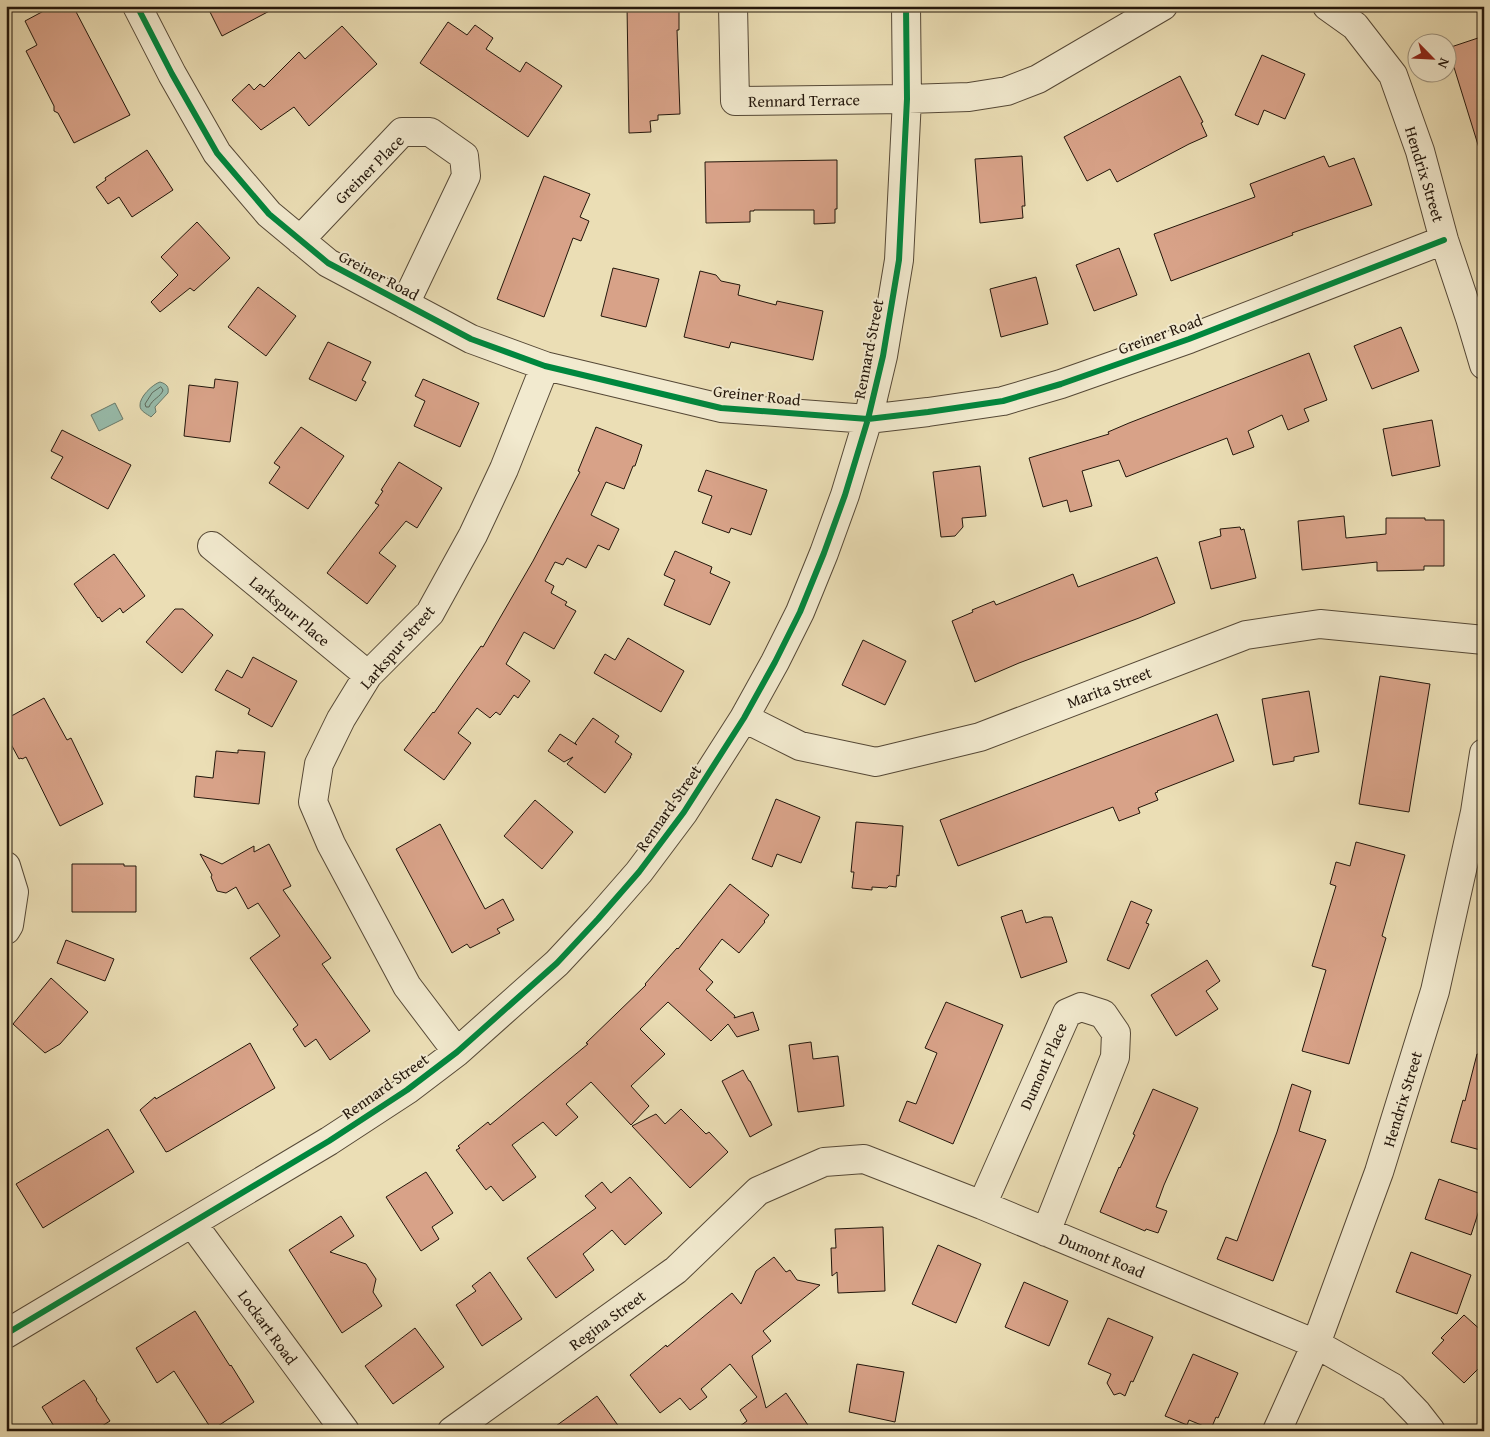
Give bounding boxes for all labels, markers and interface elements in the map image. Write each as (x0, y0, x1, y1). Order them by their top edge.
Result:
north arrow (1408, 32, 1458, 82)
text: N (1433, 55, 1455, 72)
street label: Rennard Terrace (748, 87, 860, 113)
street label: Hendrix Street (1399, 123, 1451, 225)
street label: Greiner Place (329, 129, 409, 209)
street label: Greiner Road (335, 244, 424, 306)
street label: Rennard Street (847, 297, 890, 401)
street label: Greiner Road (1115, 308, 1206, 360)
street label: Greiner Road (712, 378, 802, 412)
street label: Larkspur Place (244, 570, 336, 652)
street label: Larkspur Street (354, 599, 441, 694)
street label: Marita Street (1063, 660, 1155, 714)
street label: Rennard Street (629, 759, 707, 856)
street label: Dumont Place (1013, 1019, 1073, 1113)
street label: Rennard Street (337, 1047, 434, 1125)
street label: Hendrix Street (1376, 1048, 1428, 1150)
street label: Dumont Road (1055, 1226, 1149, 1284)
street label: Lockart Road (233, 1284, 304, 1370)
street label: Regina Street (564, 1284, 651, 1356)

